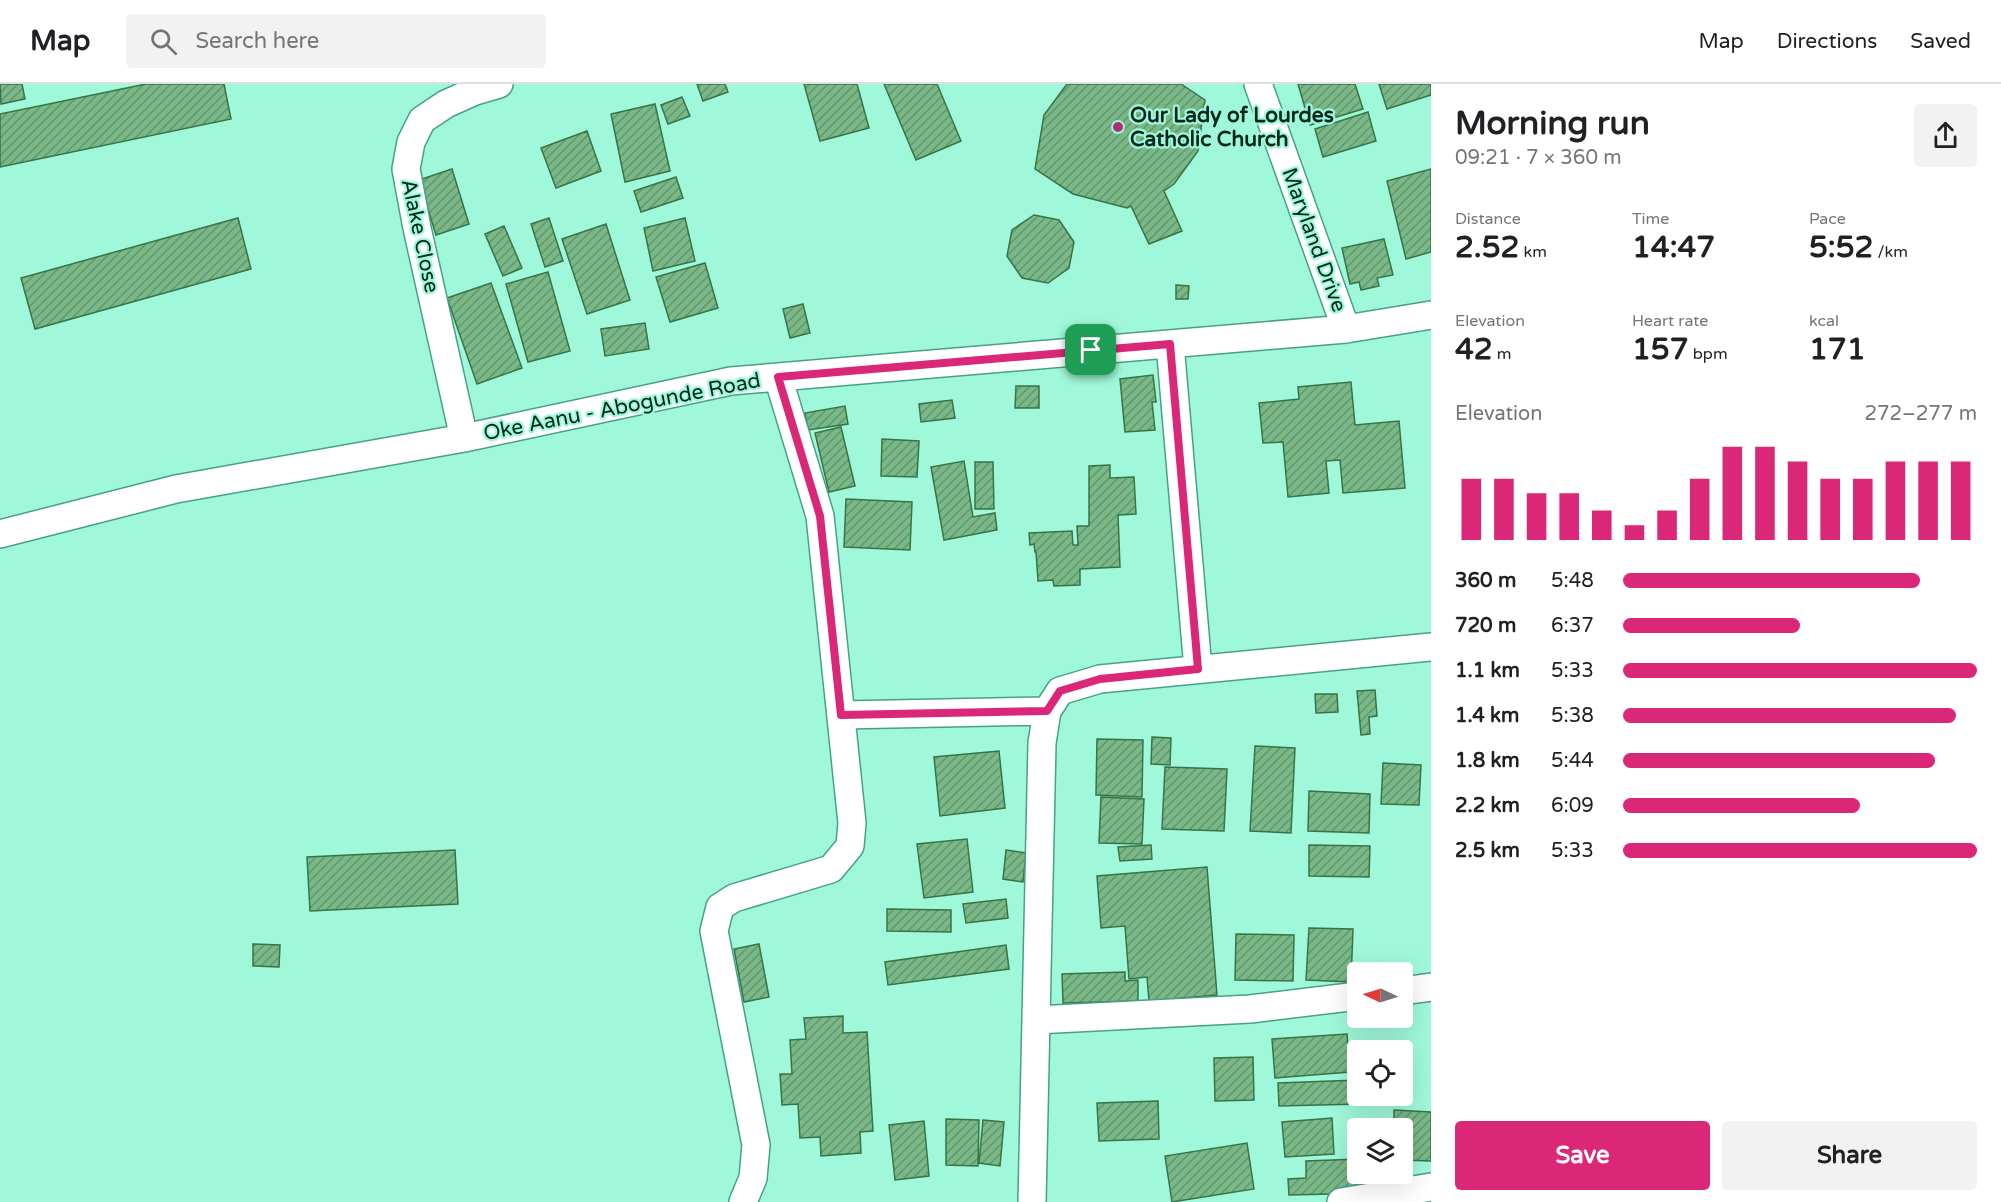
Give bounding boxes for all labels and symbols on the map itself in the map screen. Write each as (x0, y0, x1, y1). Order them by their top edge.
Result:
place label: Our Lady of Lourdes Catholic Church (1130, 103, 1334, 152)
marker: Our Lady of Lourdes Catholic Church (1111, 120, 1125, 134)
street label: Maryland Drive (1276, 164, 1352, 316)
street label: Alake Close (396, 177, 444, 295)
pin (1065, 324, 1116, 375)
street label: Oke Aanu - Abogunde Road (481, 368, 763, 446)
north arrow (1347, 962, 1413, 1028)

